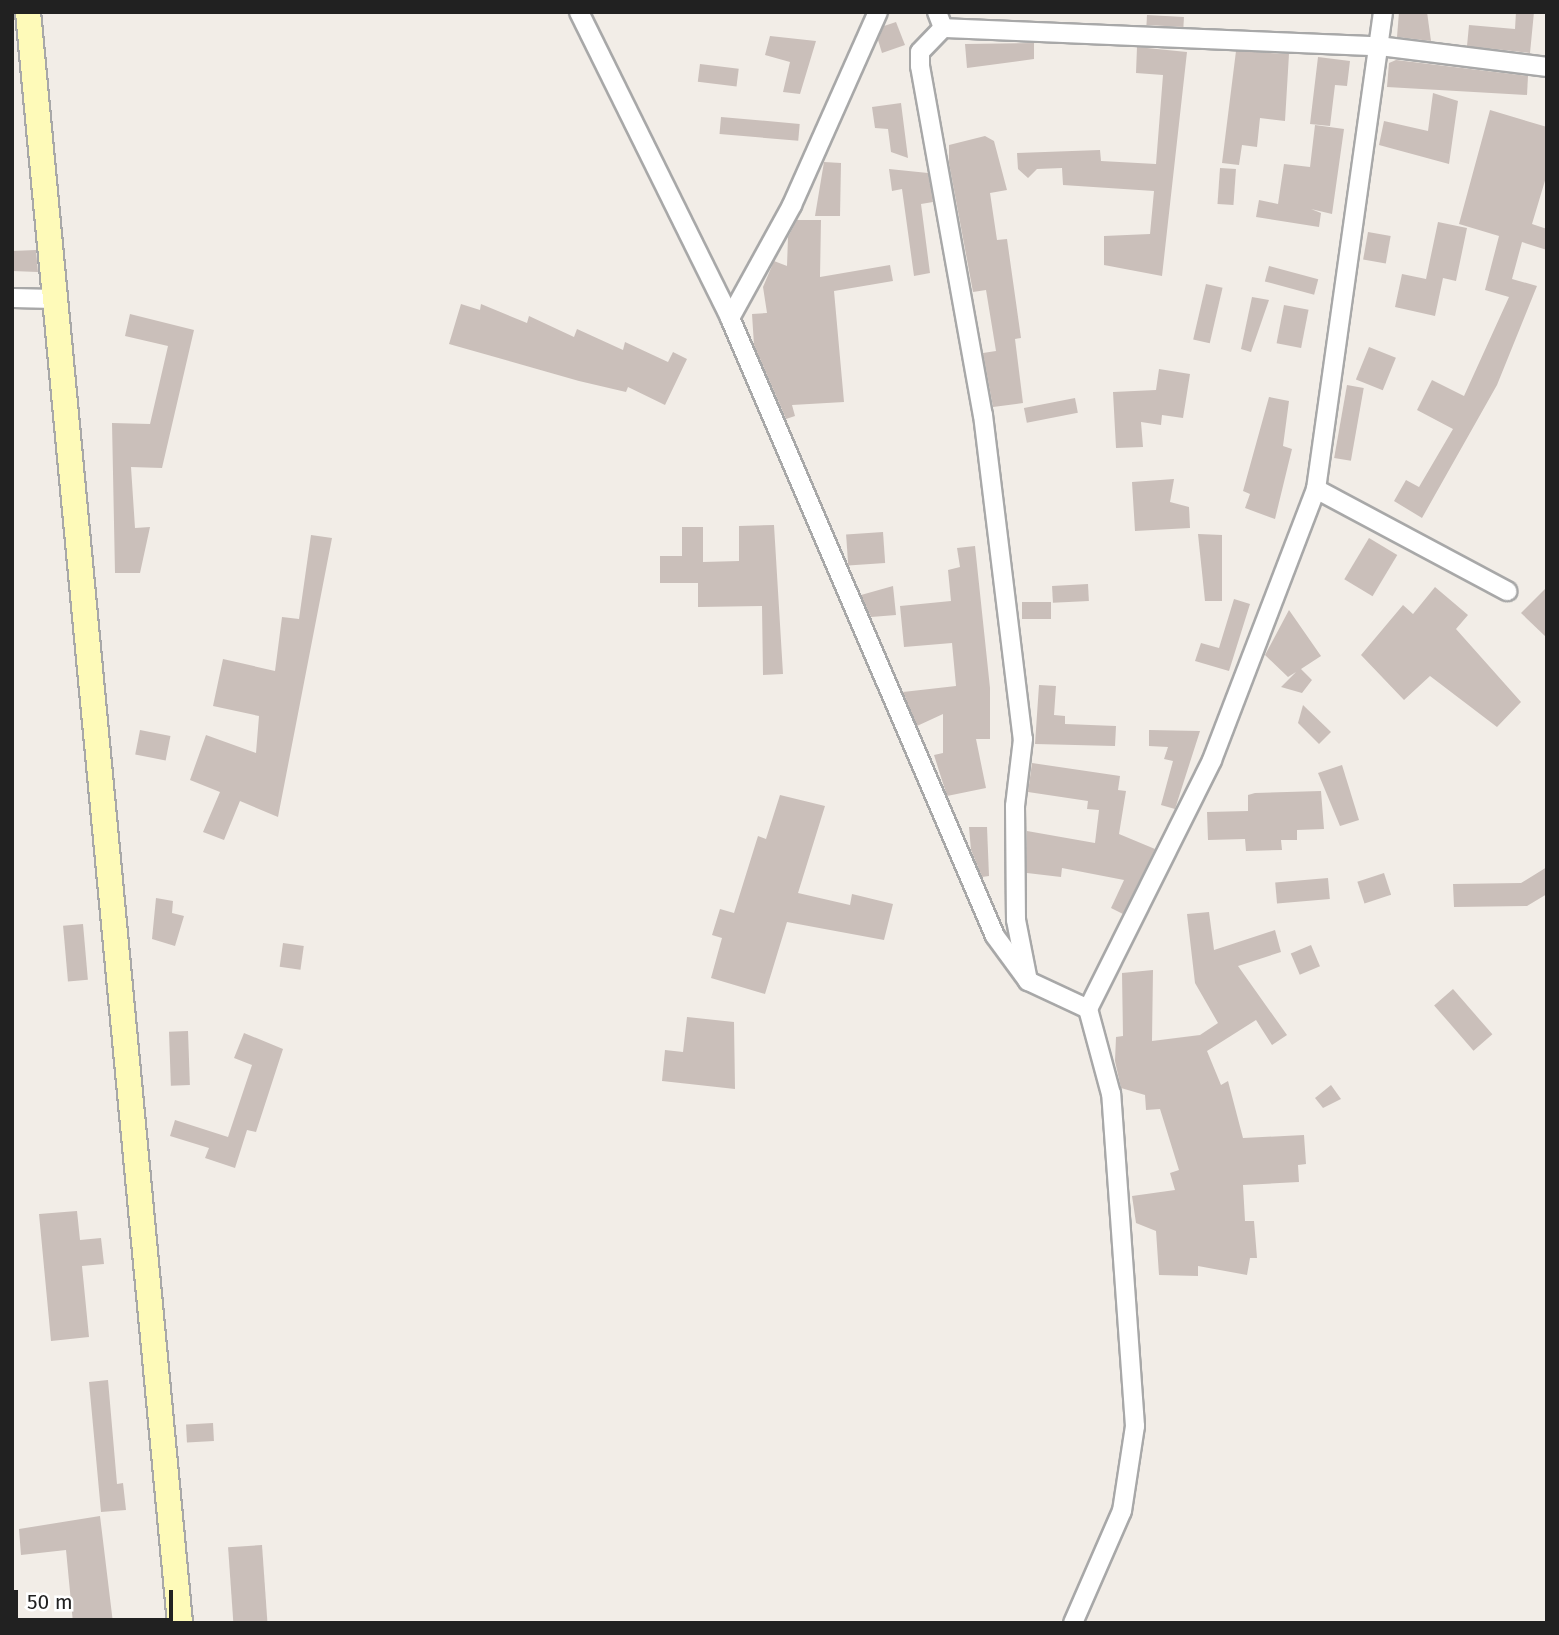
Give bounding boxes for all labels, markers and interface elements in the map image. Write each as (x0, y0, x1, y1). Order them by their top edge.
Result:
scale bar (18, 1576, 177, 1620)
text: 50 m (27, 1589, 73, 1615)

